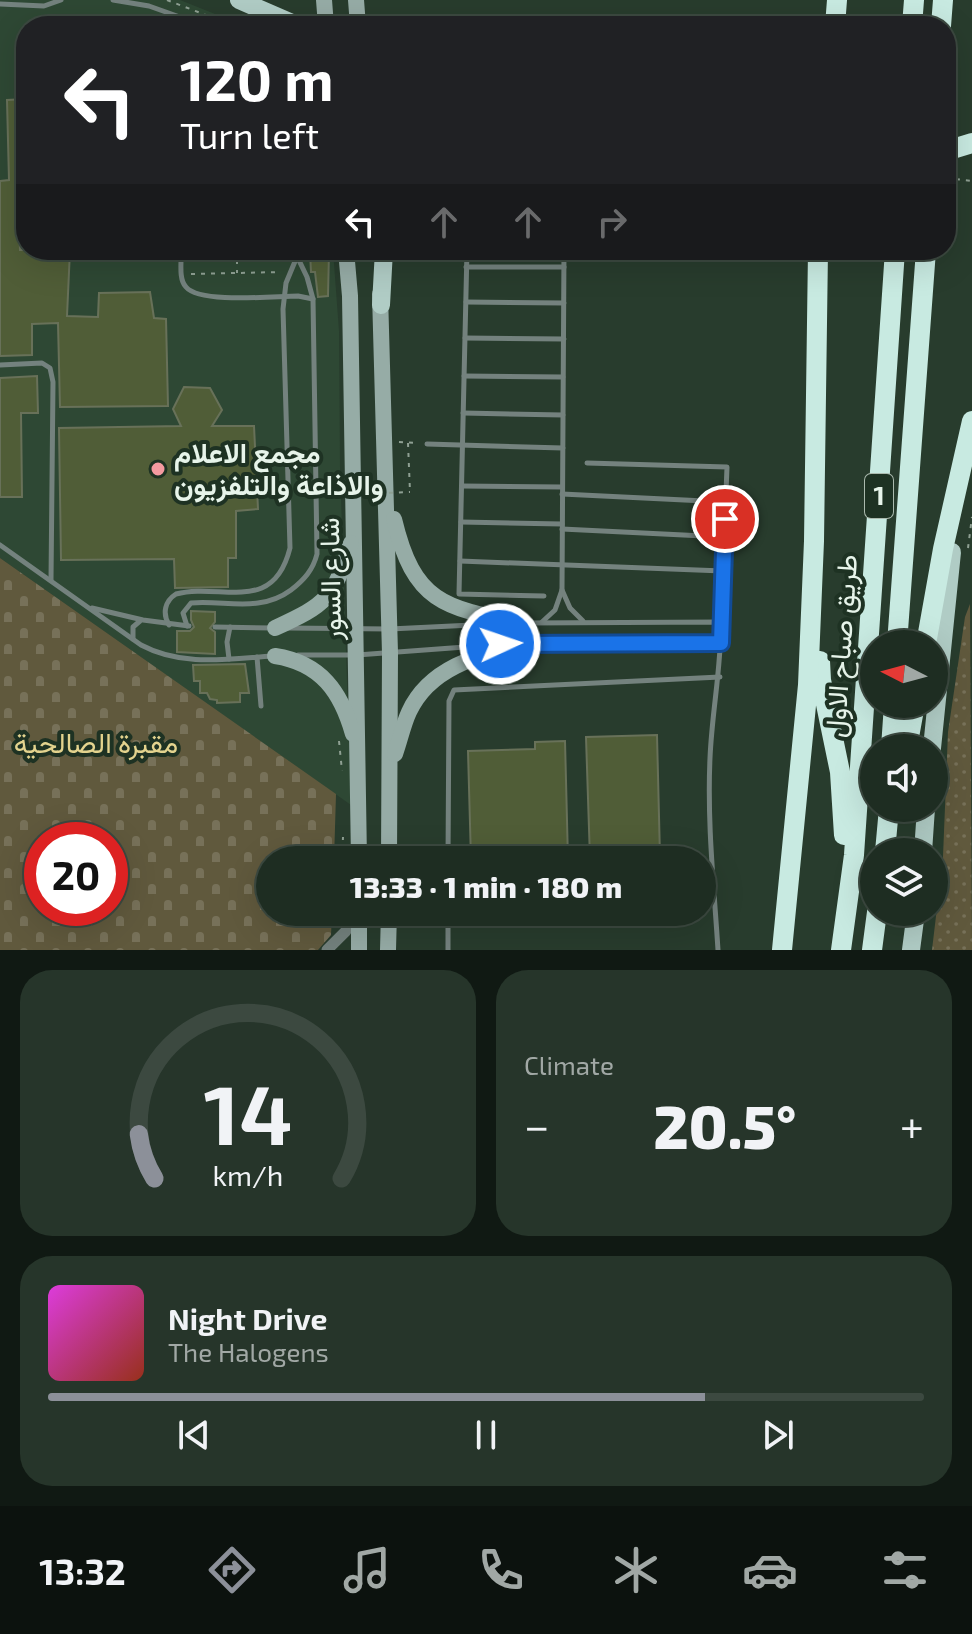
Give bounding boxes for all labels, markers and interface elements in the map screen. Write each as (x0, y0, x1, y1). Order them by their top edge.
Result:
text: 120 m (180, 45, 334, 112)
icon: left (48, 48, 152, 152)
text: Turn left (180, 113, 319, 156)
icon: left (338, 200, 382, 244)
icon: ahead (422, 200, 466, 244)
icon: ahead (506, 200, 550, 244)
icon: right (590, 200, 634, 244)
place label: مجمع الاعلام والاذاعة والتلفزيون (174, 435, 384, 503)
marker: مجمع الاعلام والاذاعة والتلفزيون (149, 460, 167, 478)
road number: 1 (865, 474, 893, 518)
pin (691, 485, 759, 553)
icon: arrive (703, 497, 747, 541)
street label: شارع السور (311, 517, 350, 642)
street label: طريق صباح الاول (817, 553, 866, 739)
position arrow (458, 602, 542, 686)
north arrow (860, 630, 948, 718)
map controls (860, 630, 948, 926)
park label: مقبرة الصالحية (14, 725, 178, 761)
button: sound (860, 734, 948, 822)
speed limit sign: 20 (24, 822, 128, 926)
button: layers (860, 838, 948, 926)
text: 13:33 · 1 min · 180 m (350, 868, 622, 904)
text: Climate (524, 1049, 614, 1080)
text: 14 (204, 1062, 292, 1162)
text: 20.5° (653, 1089, 796, 1161)
text: − (524, 1098, 550, 1151)
text: + (900, 1098, 924, 1151)
text: km/h (213, 1157, 283, 1192)
text: Night Drive (168, 1300, 327, 1336)
text: The Halogens (168, 1336, 329, 1367)
icon: previous (172, 1413, 216, 1457)
icon: pause (464, 1413, 508, 1457)
icon: next (756, 1413, 800, 1457)
icon: directions (204, 1542, 260, 1598)
icon: music (339, 1542, 395, 1598)
icon: phone (473, 1542, 529, 1598)
icon: climate (608, 1542, 664, 1598)
icon: car (742, 1542, 798, 1598)
icon: filters (877, 1542, 933, 1598)
text: 13:32 (39, 1549, 126, 1592)

